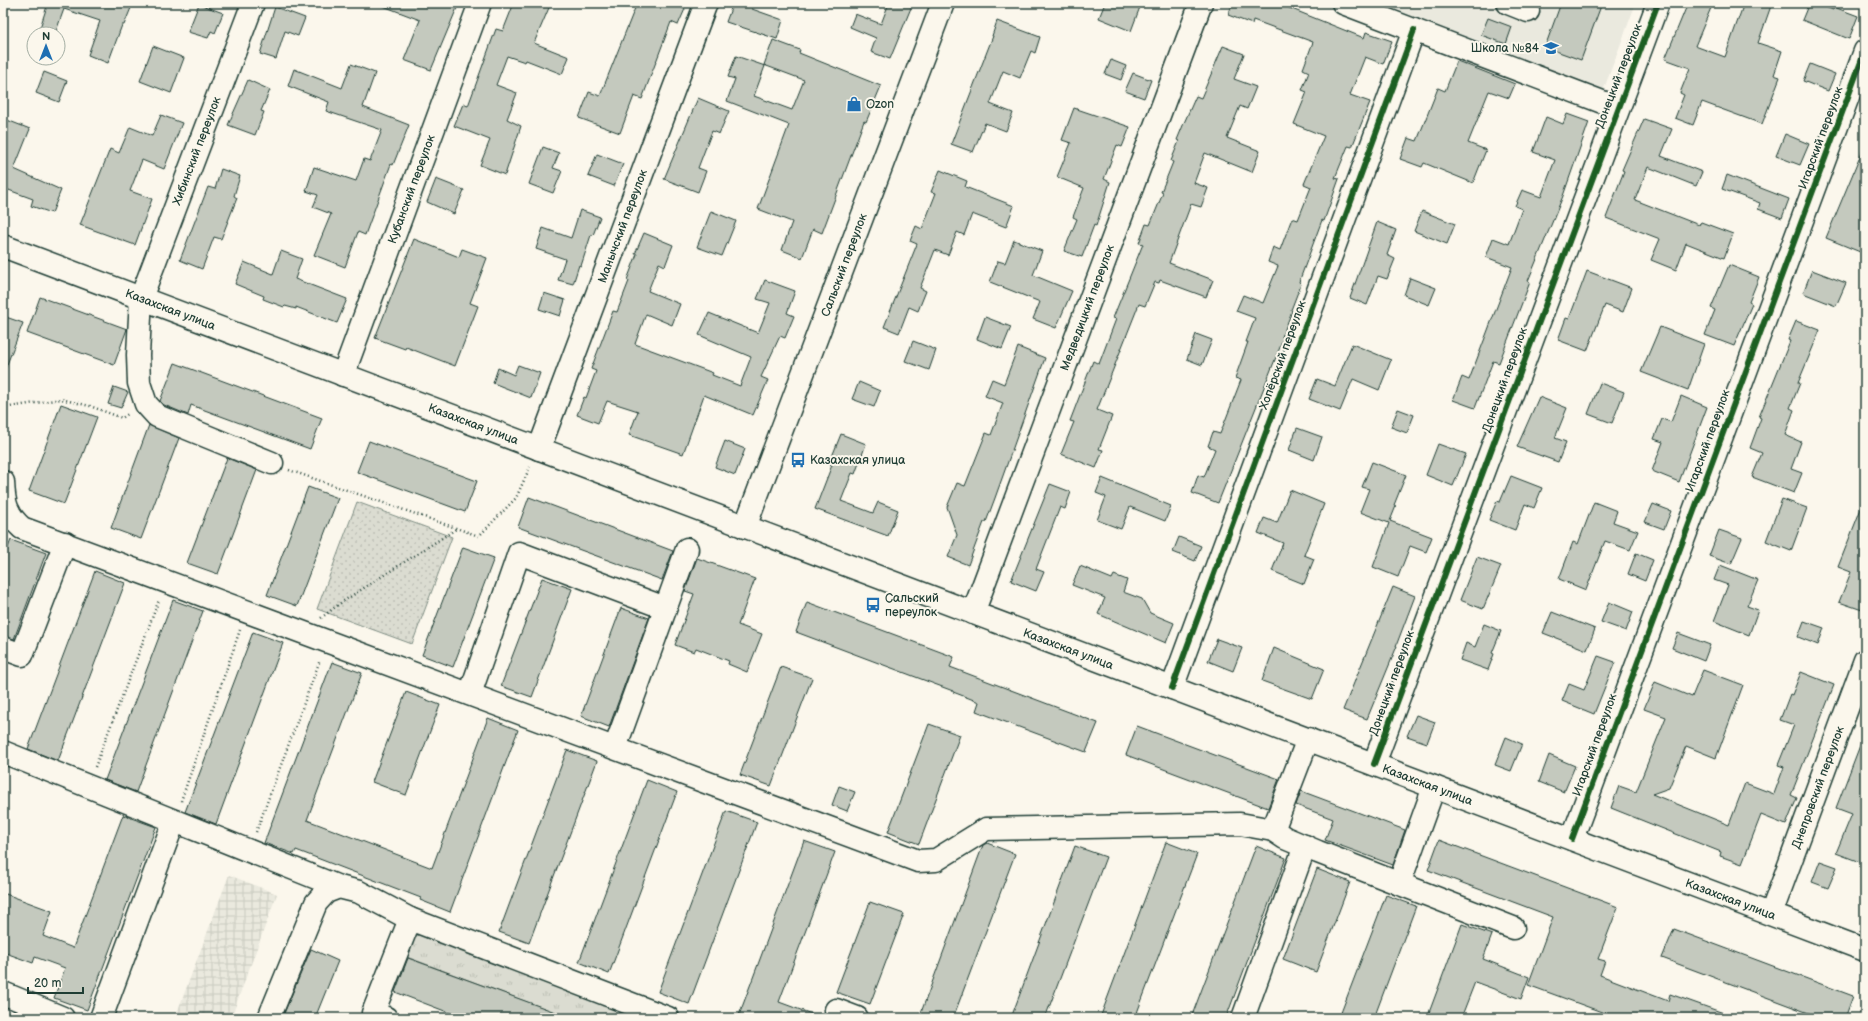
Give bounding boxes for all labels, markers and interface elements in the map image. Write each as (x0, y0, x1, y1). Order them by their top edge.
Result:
street label: Донецкий переулок (1592, 21, 1646, 130)
north arrow (26, 26, 66, 66)
text: N (42, 30, 50, 43)
school or university icon: Школа №84 (1542, 39, 1560, 57)
place label: Школа №84 (1471, 41, 1540, 56)
street label: Игарский переулок (1795, 84, 1847, 191)
street label: Хибинский переулок (169, 94, 225, 207)
shop icon: Ozon (845, 95, 863, 113)
place label: Ozon (866, 97, 894, 112)
street label: Кубанский переулок (385, 132, 439, 246)
street label: Манычский переулок (594, 167, 651, 285)
street label: Сальский переулок (818, 211, 871, 319)
street label: Медведицкий переулок (1057, 242, 1118, 373)
street label: Казахская улица (123, 285, 218, 333)
street label: Хопёрский переулок (1256, 298, 1310, 412)
street label: Донецкий переулок (1479, 325, 1531, 435)
street label: Игарский переулок (1682, 387, 1734, 494)
street label: Казахская улица (426, 400, 521, 448)
bus stop icon: Казахская улица (789, 451, 807, 469)
place label: Казахская улица (810, 453, 905, 468)
place label: Сальский переулок (885, 591, 939, 620)
bus stop icon: Сальский переулок (864, 596, 882, 614)
street label: Казахская улица (1021, 625, 1116, 673)
street label: Донецкий переулок (1366, 628, 1418, 738)
street label: Игарский переулок (1569, 691, 1621, 798)
street label: Днепровский переулок (1788, 723, 1848, 851)
street label: Казахская улица (1380, 761, 1475, 808)
street label: Казахская улица (1683, 875, 1778, 923)
scale bar (28, 969, 83, 995)
text: 20 m (34, 976, 61, 991)

